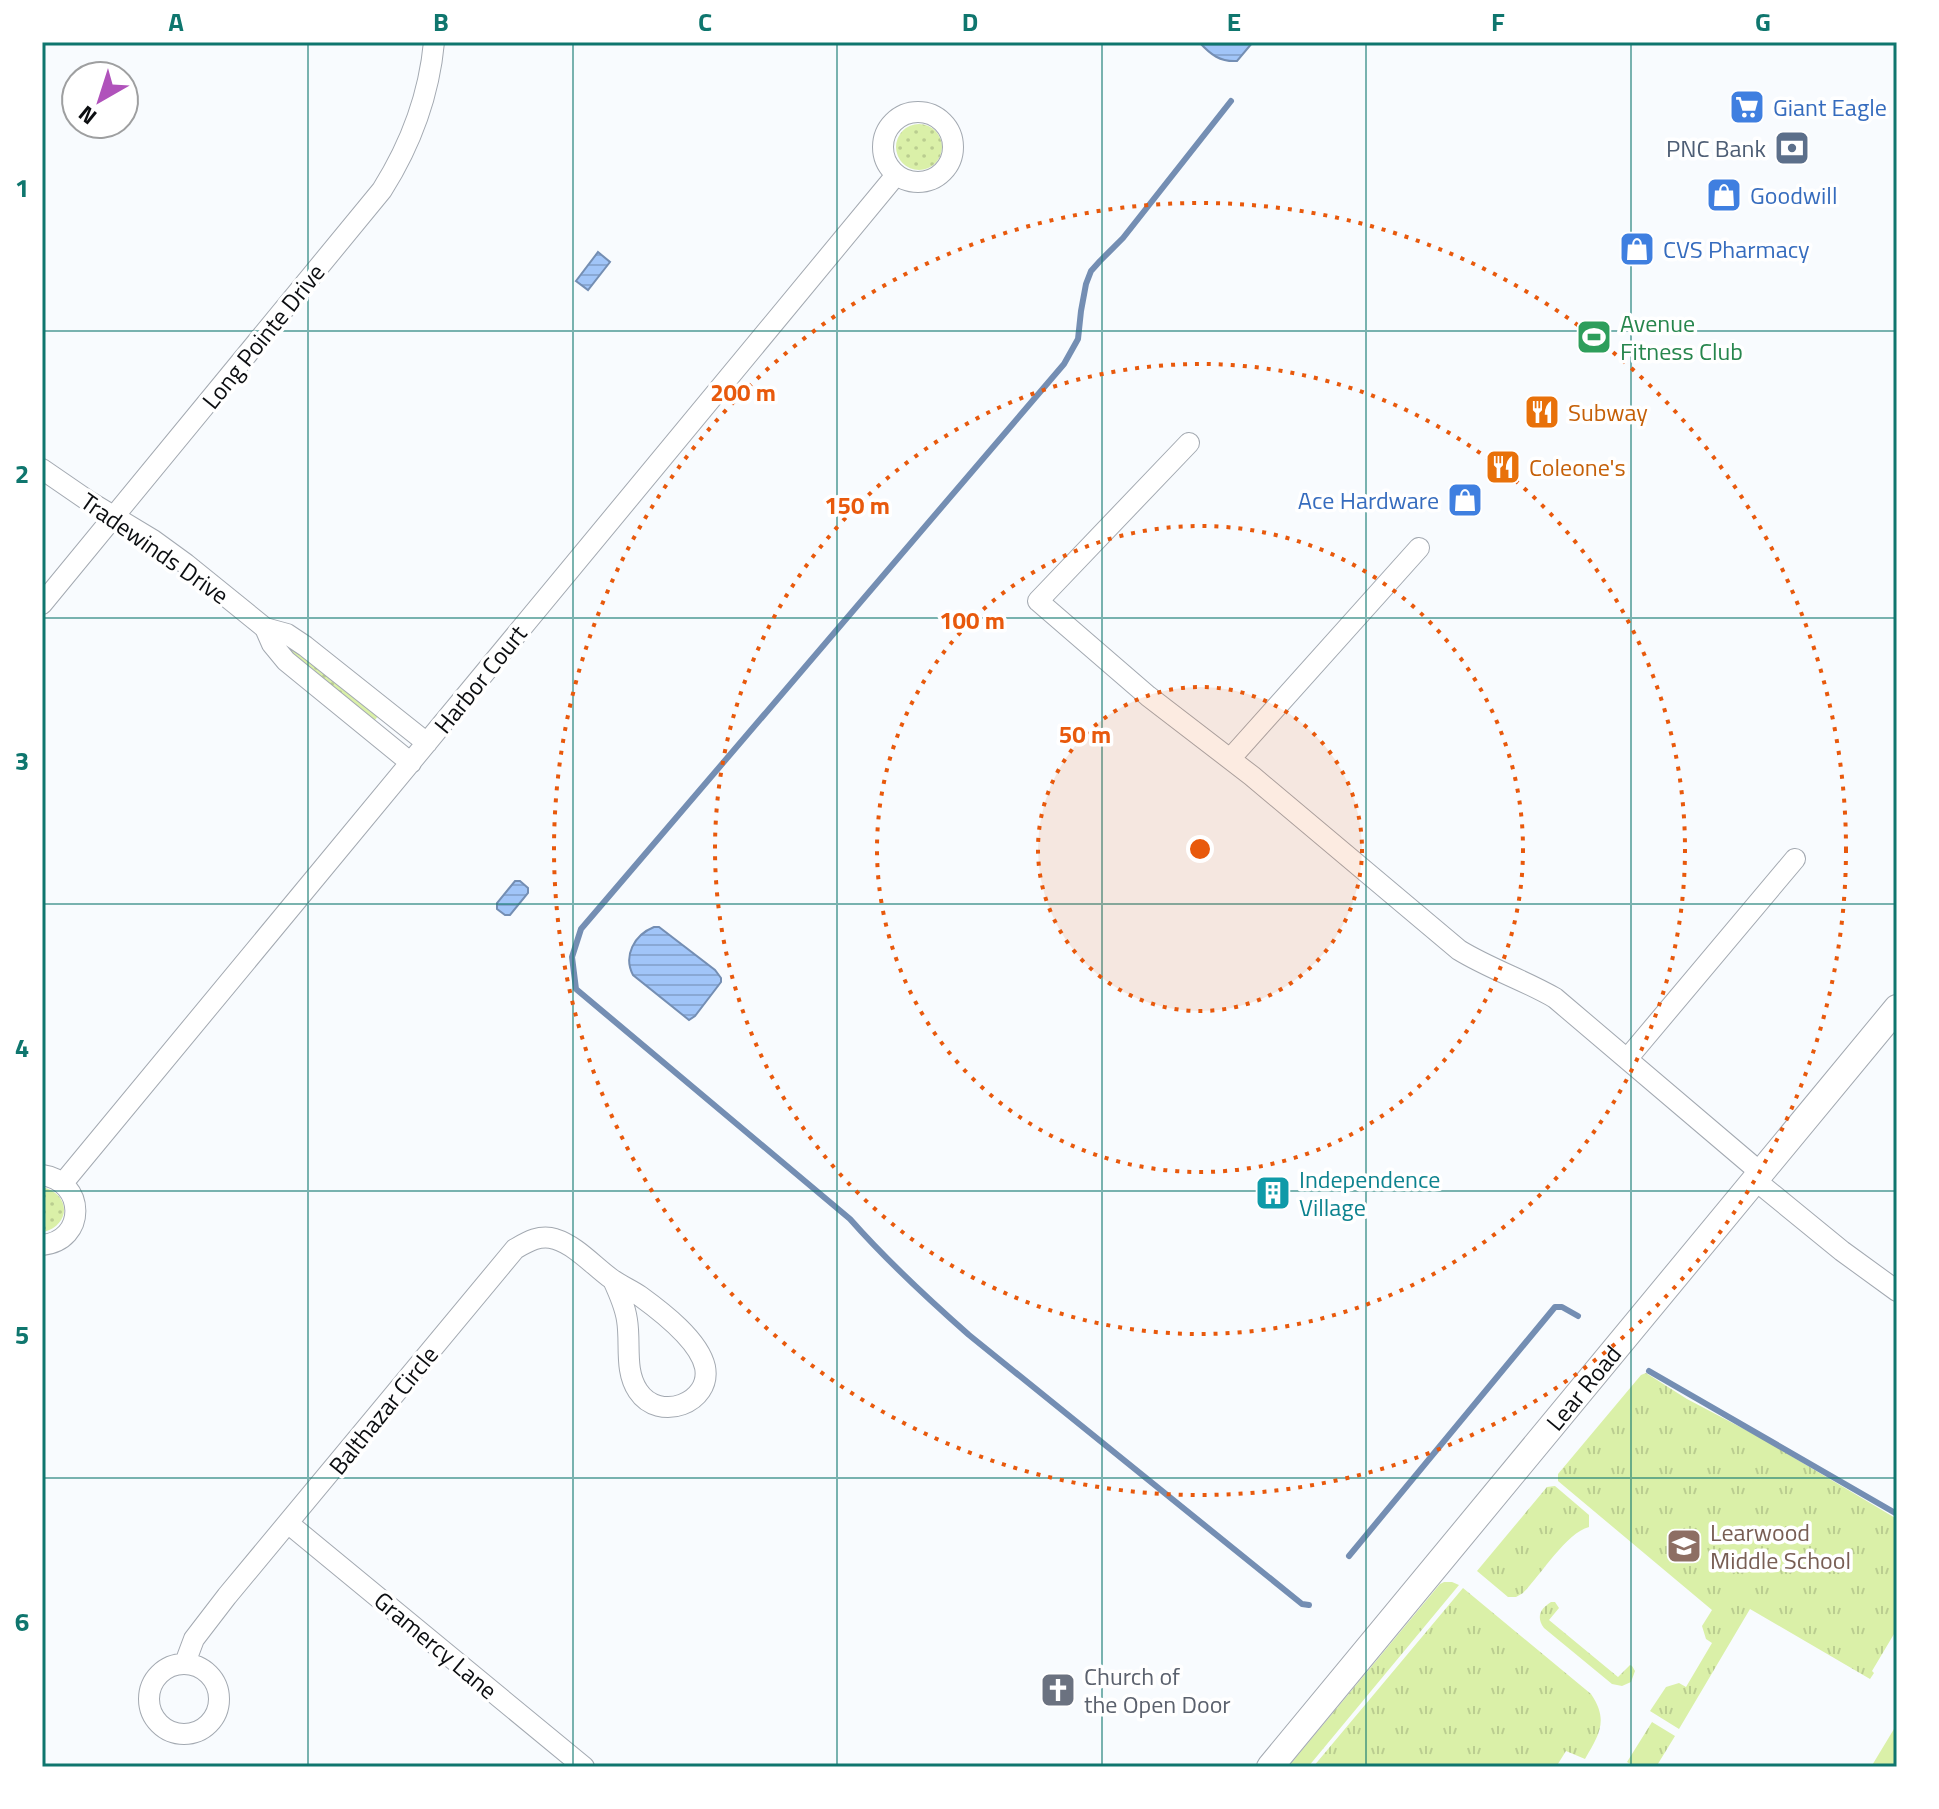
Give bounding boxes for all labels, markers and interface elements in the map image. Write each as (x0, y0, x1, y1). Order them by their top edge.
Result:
text: A (168, 2, 184, 41)
text: B (433, 2, 449, 41)
text: C (698, 2, 712, 41)
text: D (962, 2, 978, 41)
text: E (1227, 2, 1241, 41)
text: F (1491, 2, 1505, 41)
text: G (1755, 2, 1771, 41)
north arrow (60, 60, 140, 140)
supermarket icon: Giant Eagle (1728, 88, 1766, 126)
place label: Giant Eagle (1773, 89, 1887, 125)
text: N (71, 98, 104, 134)
bank icon: PNC Bank (1773, 129, 1811, 167)
place label: PNC Bank (1666, 130, 1767, 166)
text: 1 (15, 168, 29, 207)
shop icon: Goodwill (1705, 176, 1743, 214)
place label: Goodwill (1750, 177, 1837, 213)
shop icon: CVS Pharmacy (1618, 230, 1656, 268)
place label: CVS Pharmacy (1663, 231, 1810, 267)
street label: Long Pointe Drive (193, 256, 333, 416)
place label: Avenue Fitness Club (1620, 305, 1743, 369)
sports icon: Avenue Fitness Club (1575, 318, 1613, 356)
text: 200 m (710, 374, 776, 410)
restaurant icon: Subway (1523, 393, 1561, 431)
place label: Subway (1568, 394, 1648, 430)
restaurant icon: Coleone's (1484, 448, 1522, 486)
place label: Coleone's (1529, 449, 1626, 485)
text: 2 (15, 454, 29, 493)
shop icon: Ace Hardware (1446, 481, 1484, 519)
place label: Ace Hardware (1298, 482, 1439, 518)
street label: Tradewinds Drive (74, 483, 236, 613)
text: 150 m (824, 487, 890, 523)
text: 100 m (939, 602, 1005, 638)
street label: Harbor Court (425, 617, 535, 741)
text: 50 m (1059, 716, 1111, 752)
text: 3 (15, 741, 29, 780)
centre of rings (1186, 835, 1214, 863)
text: 4 (15, 1028, 29, 1067)
place label: Independence Village (1299, 1161, 1440, 1225)
building icon: Independence Village (1254, 1174, 1292, 1212)
text: 5 (15, 1315, 29, 1354)
street label: Lear Road (1537, 1337, 1629, 1438)
street label: Balthazar Circle (320, 1338, 446, 1482)
place label: Learwood Middle School (1710, 1514, 1851, 1578)
school or university icon: Learwood Middle School (1665, 1527, 1703, 1565)
street label: Gramercy Lane (367, 1583, 505, 1707)
text: 6 (15, 1602, 29, 1641)
place label: Church of the Open Door (1084, 1658, 1231, 1722)
church icon: Church of the Open Door (1039, 1671, 1077, 1709)

